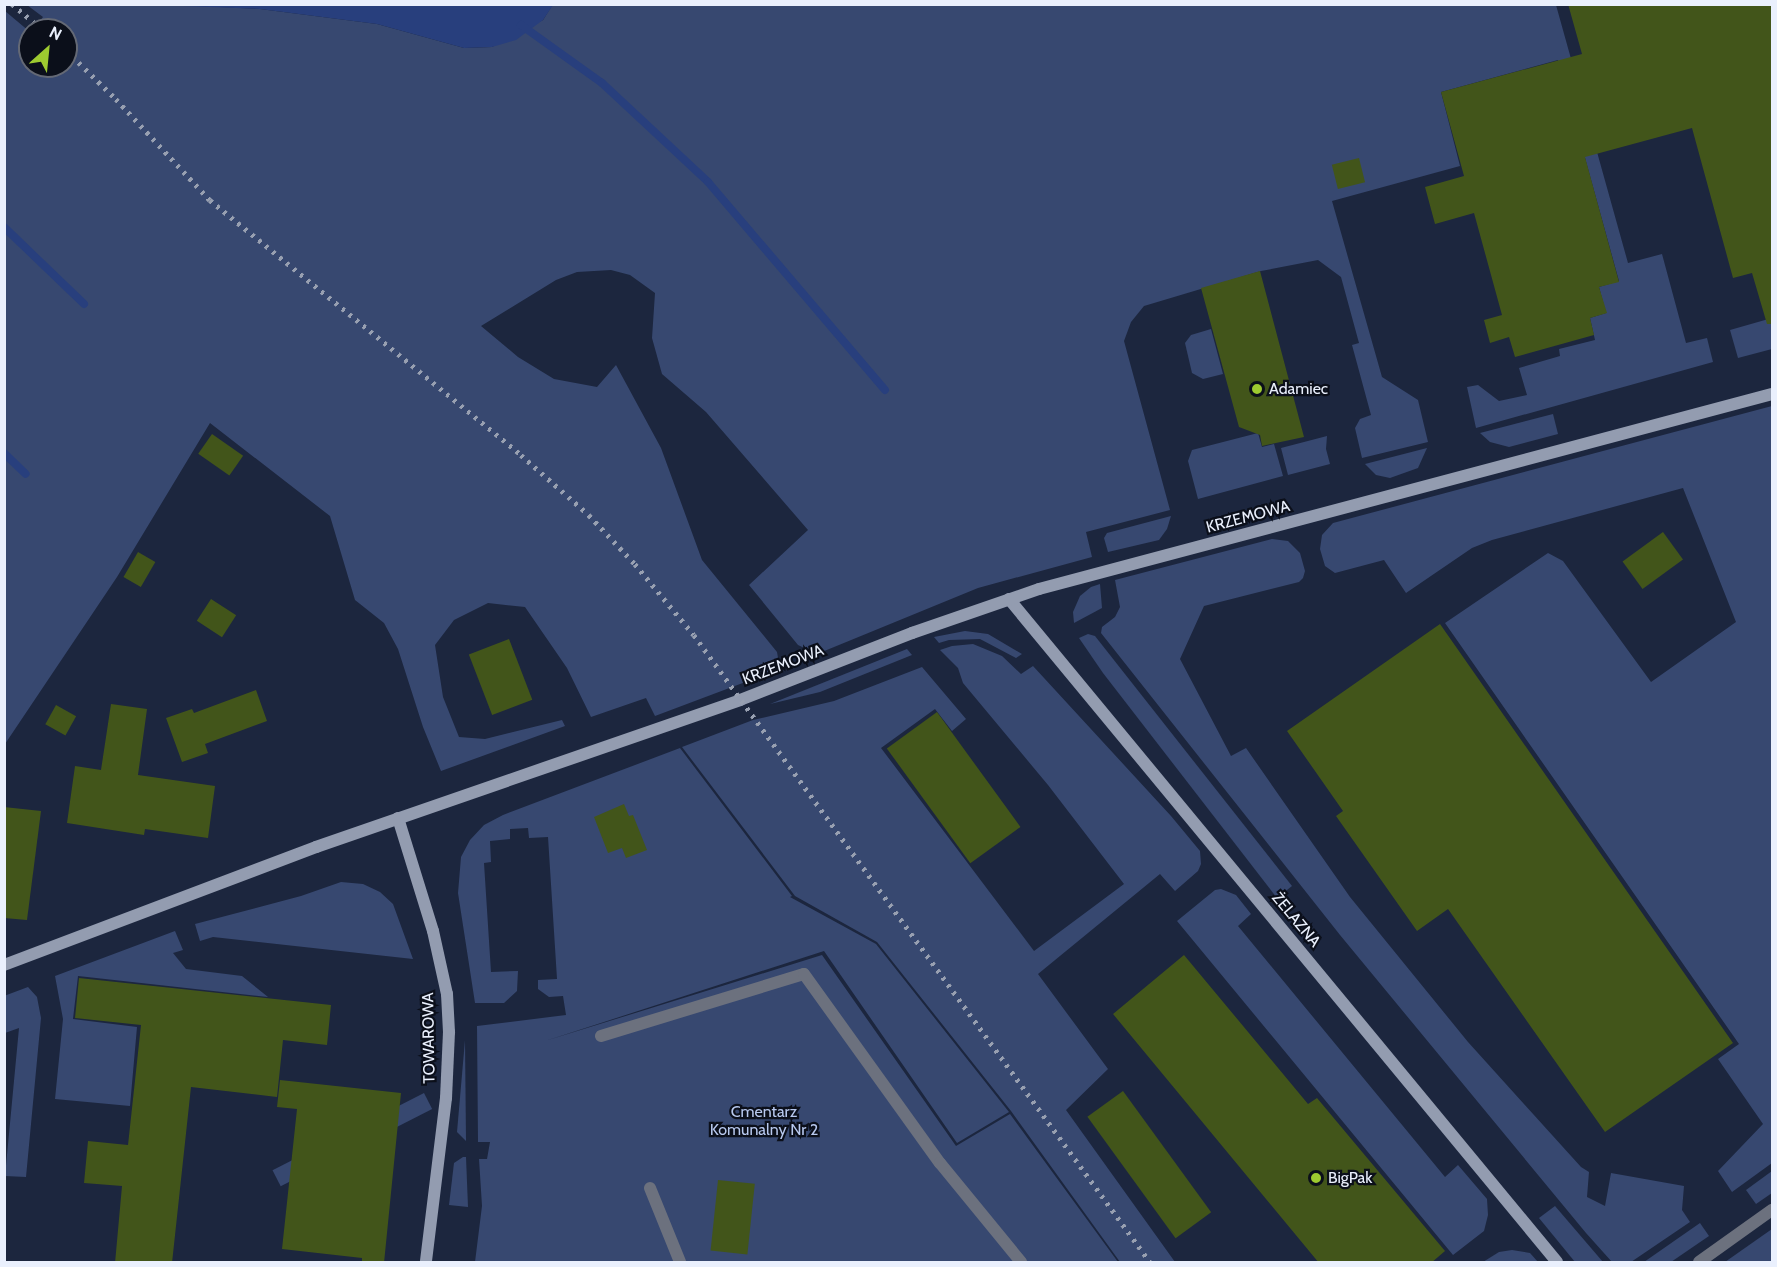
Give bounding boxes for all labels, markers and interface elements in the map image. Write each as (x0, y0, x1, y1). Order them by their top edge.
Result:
north arrow (18, 18, 78, 78)
text: N (46, 22, 65, 44)
place label: Adamiec (1269, 379, 1328, 399)
marker: Adamiec (1250, 382, 1264, 396)
street label: KRZEMOWA (1204, 497, 1292, 537)
street label: KRZEMOWA (739, 641, 827, 689)
street label: ŻELAZNA (1268, 889, 1324, 951)
street label: TOWAROWA (419, 992, 439, 1084)
park label: Cmentarz Komunalny Nr 2 (710, 1102, 818, 1140)
place label: BigPak (1328, 1168, 1372, 1188)
marker: BigPak (1309, 1171, 1323, 1185)

